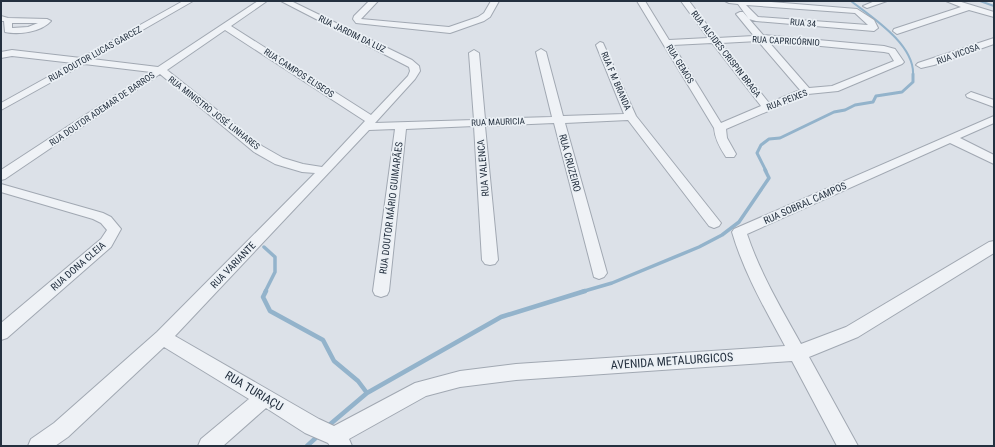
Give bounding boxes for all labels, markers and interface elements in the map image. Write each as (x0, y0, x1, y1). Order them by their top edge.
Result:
street label: RUA ALCIDES CRISPIN BRAGA (689, 9, 763, 99)
street label: RUA JARDIM DA LUZ (317, 13, 388, 55)
street label: RUA 34 (790, 17, 817, 29)
street label: RUA DOUTOR LUCAS GARCEZ (47, 24, 144, 84)
street label: RUA CAPRICÓRNIO (752, 33, 820, 48)
street label: RUA VICOSA (935, 42, 981, 66)
street label: RUA GEMOS (664, 43, 696, 85)
street label: RUA CAMPOS ELISEOS (262, 47, 336, 100)
street label: RUA F M BRANDA (599, 50, 633, 112)
street label: RUA DOUTOR ADEMAR DE BARROS (48, 70, 157, 148)
street label: RUA MINISTRO JOSÉ LINHARES (166, 73, 263, 152)
street label: RUA PEIXES (765, 88, 809, 112)
street label: RUA MAURICIA (471, 116, 525, 128)
street label: RUA CRUZEIRO (557, 133, 583, 193)
street label: RUA VALENCA (475, 139, 491, 197)
street label: RUA DOUTOR MÁRIO GUIMARÃES (376, 141, 405, 275)
street label: RUA SOBRAL CAMPOS (762, 180, 848, 226)
street label: RUA DONA CLEIA (48, 239, 108, 293)
street label: RUA VARIANTE (208, 240, 258, 290)
street label: AVENIDA METALURGICOS (610, 350, 734, 372)
street label: RUA TURIAÇU (222, 368, 286, 414)

